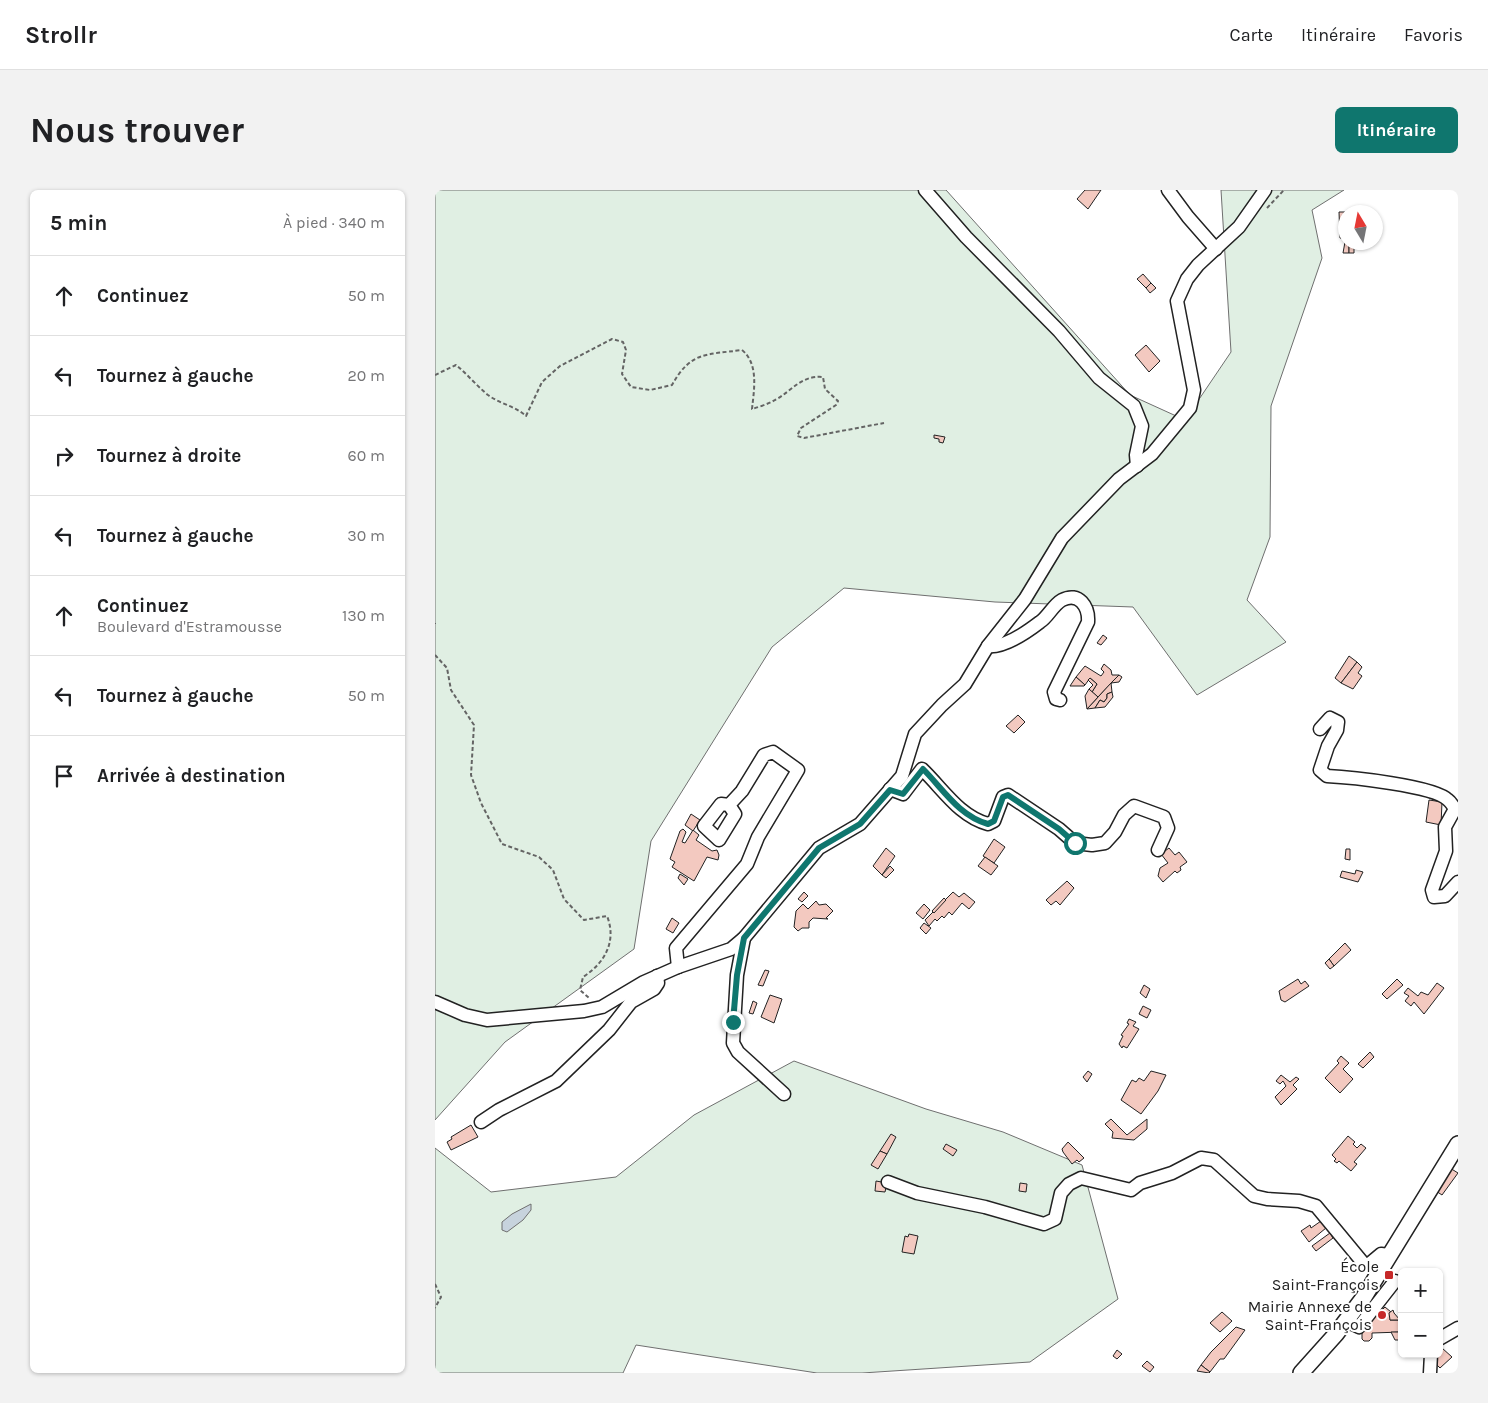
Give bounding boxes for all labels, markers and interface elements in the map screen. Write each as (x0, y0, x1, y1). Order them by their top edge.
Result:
text: Strollr (25, 21, 97, 49)
text: Carte (1230, 24, 1273, 46)
text: Itinéraire (1301, 24, 1376, 46)
text: Favoris (1404, 24, 1463, 46)
button: Itinéraire (1335, 107, 1458, 153)
text: Nous trouver (30, 110, 244, 151)
north arrow (1338, 205, 1383, 250)
text: 5 min (50, 211, 107, 235)
text: À pied · 340 m (283, 213, 385, 232)
icon: ahead (50, 282, 78, 310)
text: Continuez (97, 285, 189, 307)
text: 50 m (348, 286, 385, 305)
icon: left (50, 362, 78, 390)
text: Tournez à gauche (97, 365, 254, 387)
text: 20 m (347, 366, 385, 385)
icon: right (50, 442, 78, 470)
text: Tournez à droite (97, 445, 241, 467)
text: 60 m (348, 446, 385, 465)
icon: left (50, 522, 78, 550)
text: Tournez à gauche (97, 525, 254, 547)
text: 30 m (347, 526, 385, 545)
text: Continuez (97, 595, 189, 617)
icon: ahead (50, 602, 78, 630)
text: 130 m (342, 606, 385, 625)
text: Boulevard d'Estramousse (97, 617, 282, 636)
icon: left (50, 682, 78, 710)
text: Tournez à gauche (97, 685, 254, 707)
text: 50 m (348, 686, 385, 705)
icon: arrive (50, 762, 78, 790)
text: Arrivée à destination (97, 765, 286, 787)
route start (1064, 832, 1087, 855)
route end (722, 1011, 745, 1034)
place label: École Saint-François (1272, 1257, 1379, 1294)
map controls (1398, 1268, 1443, 1358)
button: + (1398, 1268, 1443, 1313)
marker: École Saint-François (1383, 1269, 1395, 1281)
place label: Mairie Annexe de Saint-François (1248, 1297, 1372, 1334)
marker: Mairie Annexe de Saint-François (1376, 1309, 1388, 1321)
button: − (1398, 1313, 1443, 1358)

